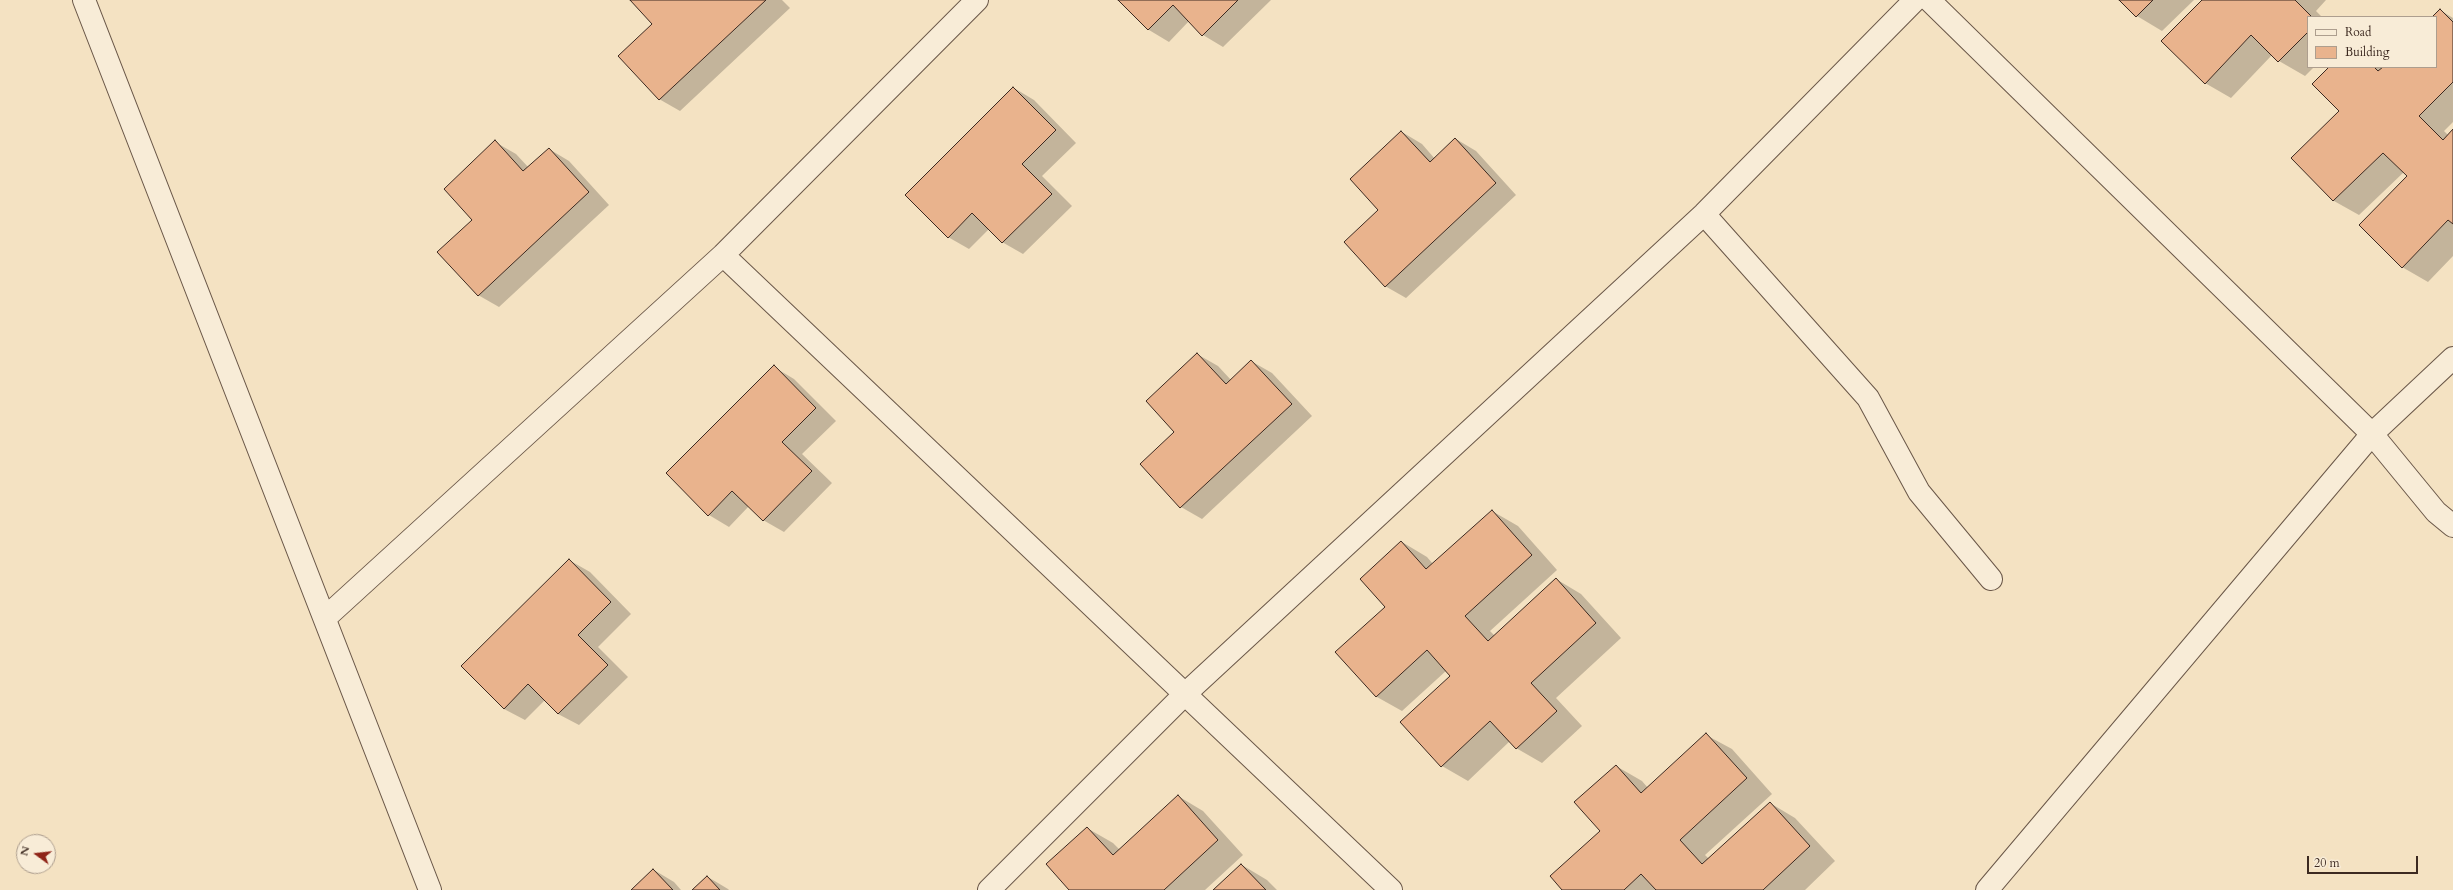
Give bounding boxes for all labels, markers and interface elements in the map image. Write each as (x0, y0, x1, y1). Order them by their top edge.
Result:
legend (2307, 16, 2437, 68)
text: Road (2345, 24, 2371, 40)
text: Building (2345, 44, 2389, 60)
north arrow (16, 834, 56, 874)
text: N (16, 844, 33, 858)
scale bar (2309, 848, 2420, 874)
text: 20 m (2314, 855, 2340, 871)

